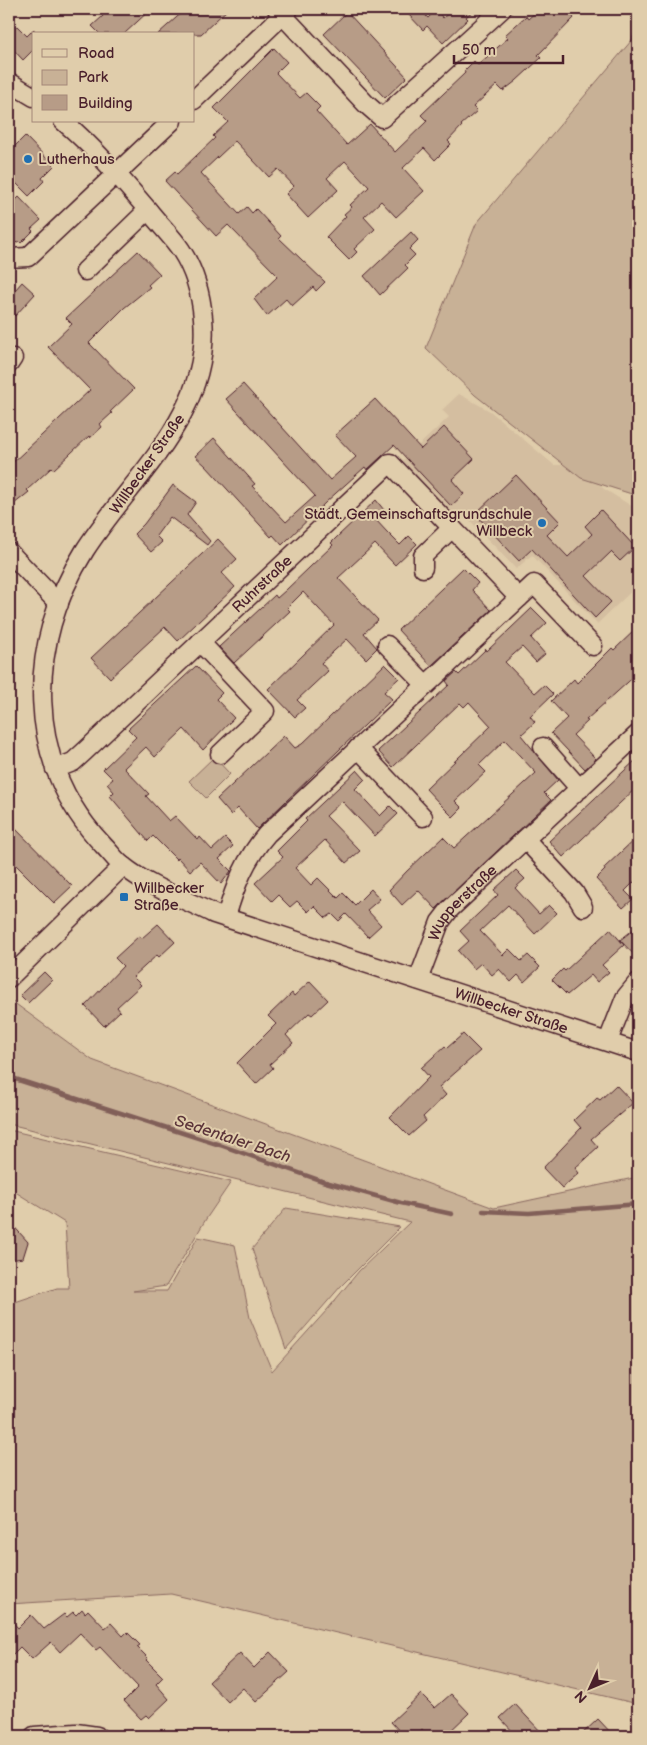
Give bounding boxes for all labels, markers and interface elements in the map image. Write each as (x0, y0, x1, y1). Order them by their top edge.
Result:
legend (32, 32, 195, 122)
scale bar (454, 32, 563, 64)
text: 50 m (462, 41, 496, 60)
text: Road (78, 44, 114, 63)
text: Park (78, 68, 109, 87)
text: Building (78, 94, 133, 113)
place label: Lutherhaus (38, 150, 115, 169)
marker: Lutherhaus (22, 153, 34, 165)
street label: Willbecker Straße (106, 410, 189, 518)
place label: Städt. Gemeinschaftsgrundschule Willbeck (304, 505, 533, 541)
marker: Städt. Gemeinschaftsgrundschule Willbeck (536, 517, 548, 529)
street label: Ruhrstraße (228, 551, 296, 617)
street label: Wupperstraße (425, 861, 501, 944)
place label: Willbecker Straße (134, 879, 204, 915)
marker: Willbecker Straße (118, 891, 130, 903)
street label: Willbecker Straße (452, 984, 570, 1039)
water label: Sedentaler Bach (172, 1112, 293, 1167)
north arrow (564, 1662, 614, 1712)
text: N (571, 1687, 591, 1706)

